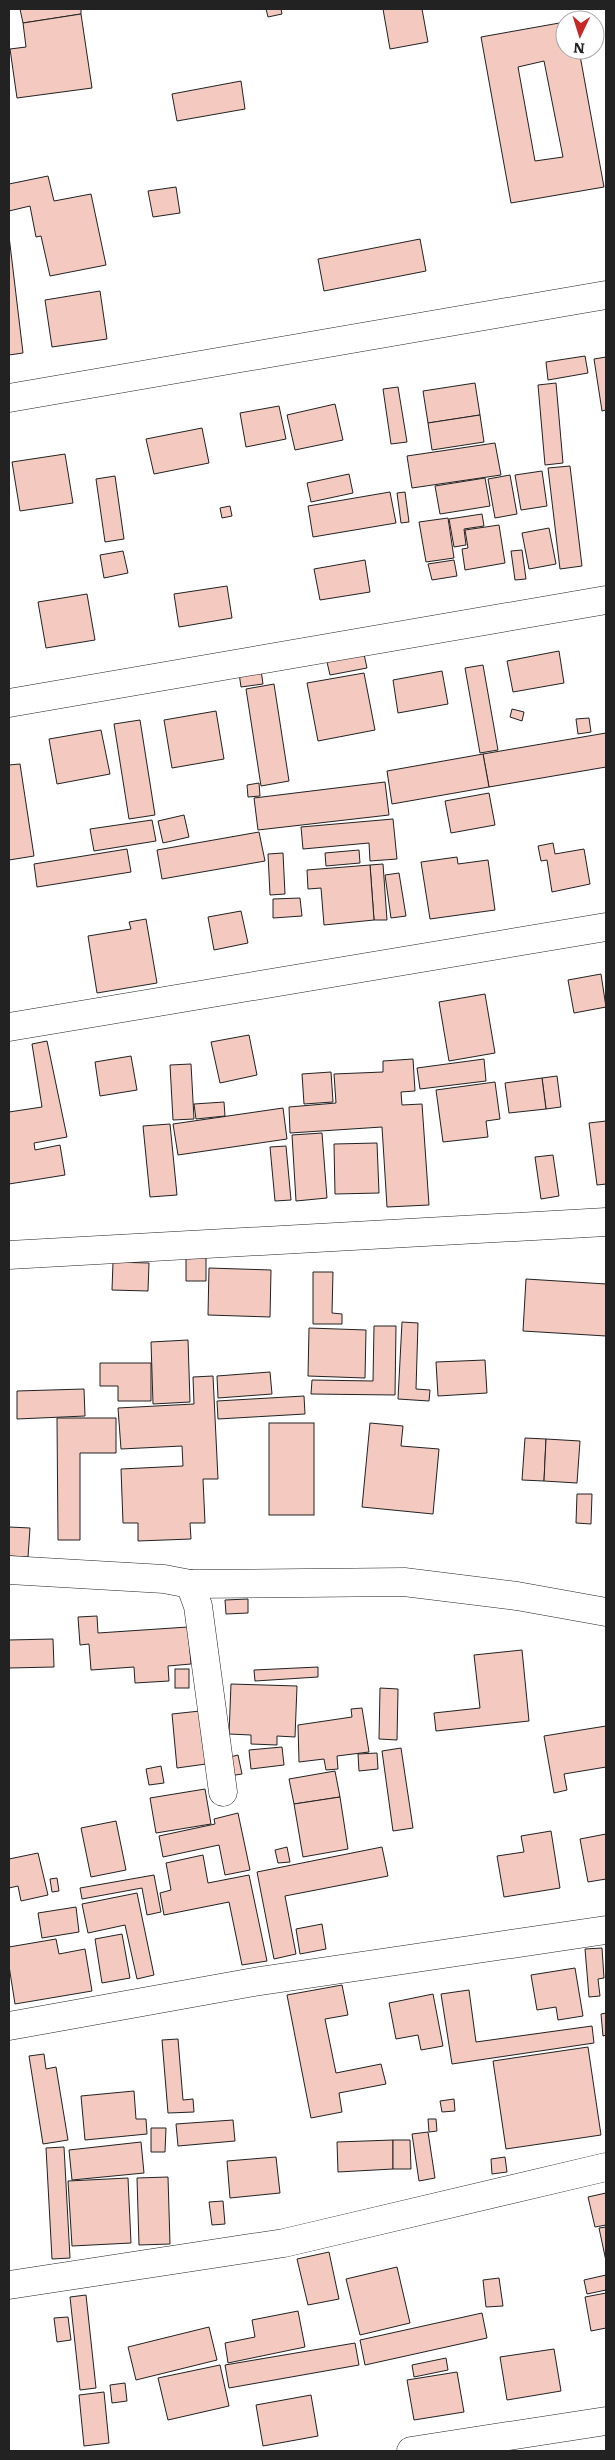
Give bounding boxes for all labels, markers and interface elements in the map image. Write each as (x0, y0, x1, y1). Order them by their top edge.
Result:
north arrow (555, 10, 605, 60)
text: N (572, 39, 586, 59)

